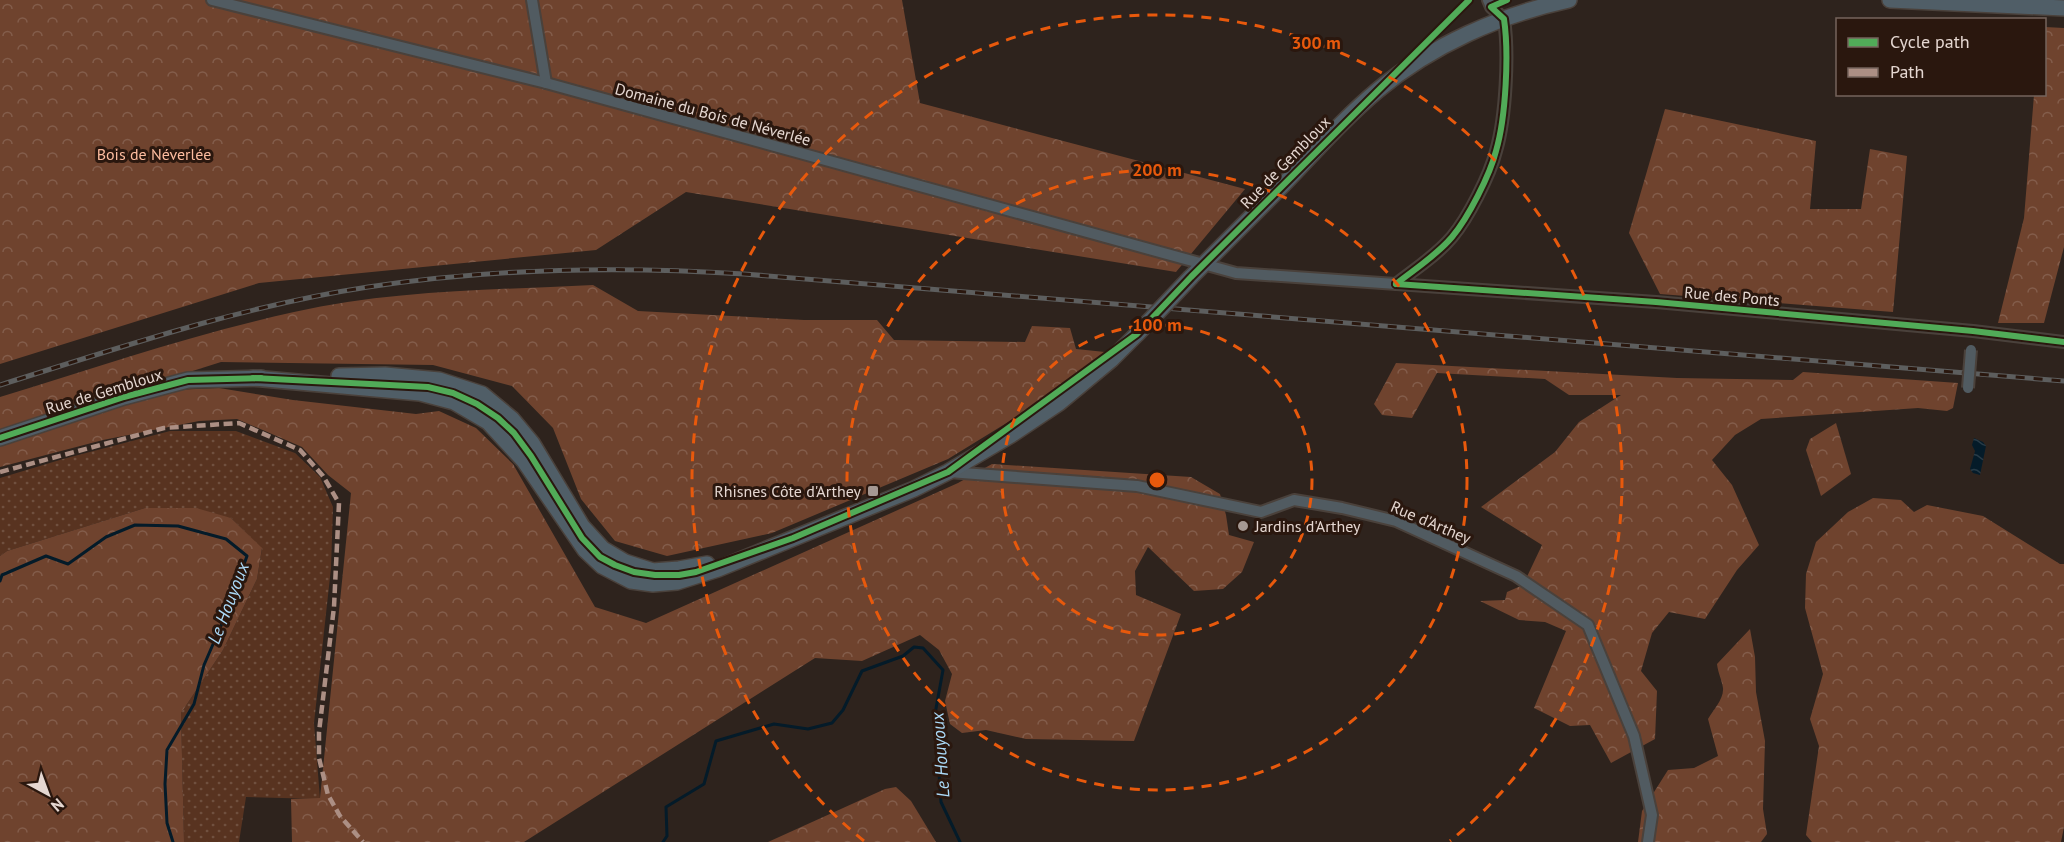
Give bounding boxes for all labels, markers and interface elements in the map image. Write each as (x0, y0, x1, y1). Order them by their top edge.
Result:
legend (1836, 18, 2046, 96)
text: Cycle path (1890, 30, 1970, 53)
text: 300 m (1291, 31, 1341, 54)
text: Path (1890, 60, 1924, 83)
street label: Domaine du Bois de Néverlée (613, 78, 813, 150)
street label: Rue de Gembloux (1236, 112, 1334, 212)
park label: Bois de Néverlée (97, 144, 211, 164)
text: 200 m (1132, 158, 1182, 181)
street label: Rue des Ponts (1683, 282, 1781, 310)
text: 100 m (1132, 313, 1182, 336)
street label: Rue de Gembloux (43, 364, 165, 418)
centre of rings (1147, 470, 1167, 490)
place label: Rhisnes Côte d'Arthey (714, 481, 862, 501)
marker: Rhisnes Côte d'Arthey (866, 484, 880, 498)
street label: Rue d'Arthey (1388, 496, 1475, 548)
place label: Jardins d'Arthey (1254, 516, 1361, 536)
marker: Jardins d'Arthey (1236, 519, 1250, 533)
water label: Le Houyoux (202, 558, 255, 647)
water label: Le Houyoux (925, 710, 954, 798)
north arrow (18, 764, 78, 824)
text: N (47, 794, 68, 816)

